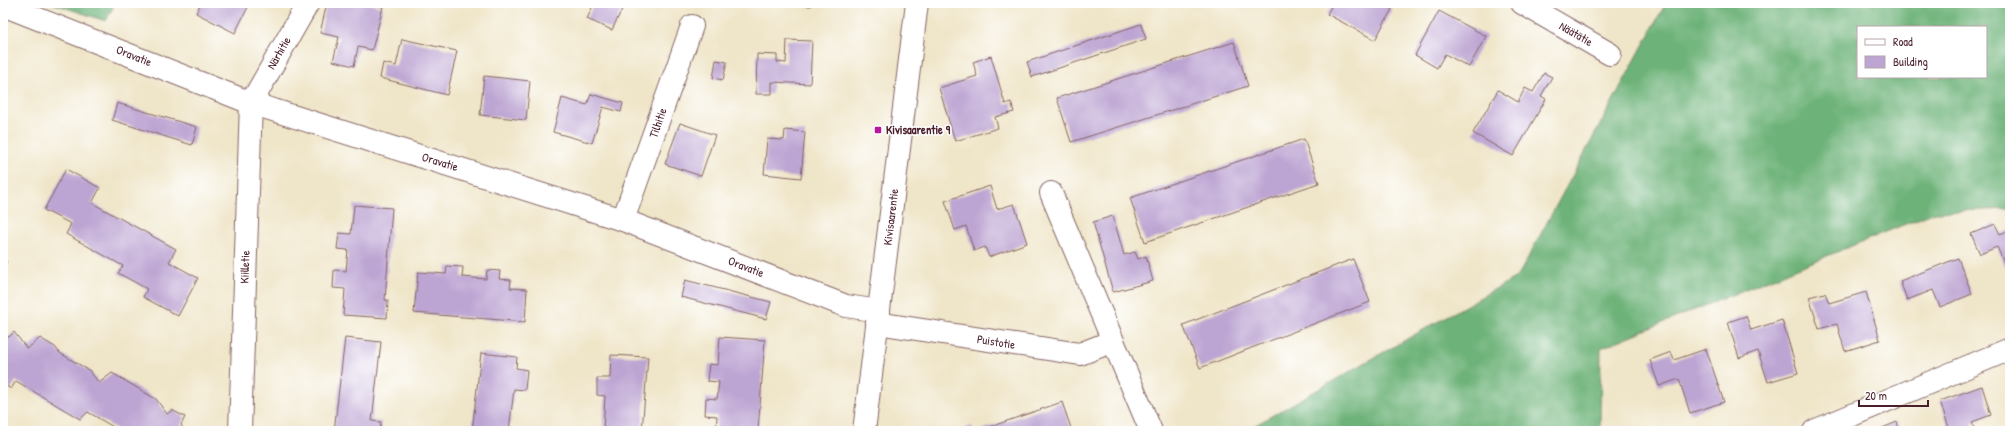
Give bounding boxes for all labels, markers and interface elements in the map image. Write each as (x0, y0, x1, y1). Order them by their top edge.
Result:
street label: Näätätie (1556, 17, 1596, 50)
legend (1857, 26, 1987, 78)
street label: Närhitie (262, 33, 295, 72)
text: Road (1893, 33, 1913, 50)
street label: Oravatie (114, 41, 155, 70)
text: Building (1893, 53, 1928, 70)
street label: Tilhitie (644, 105, 671, 140)
place label: Kivisaarentie 9 (886, 121, 951, 138)
marker: Kivisaarentie 9 (873, 125, 883, 135)
street label: Oravatie (420, 148, 461, 175)
street label: Kivisaarentie (879, 187, 902, 246)
street label: Kiilletie (235, 250, 254, 284)
street label: Oravatie (726, 252, 767, 281)
street label: Puistotie (976, 330, 1017, 353)
scale bar (1859, 382, 1928, 408)
text: 20 m (1865, 387, 1887, 404)

